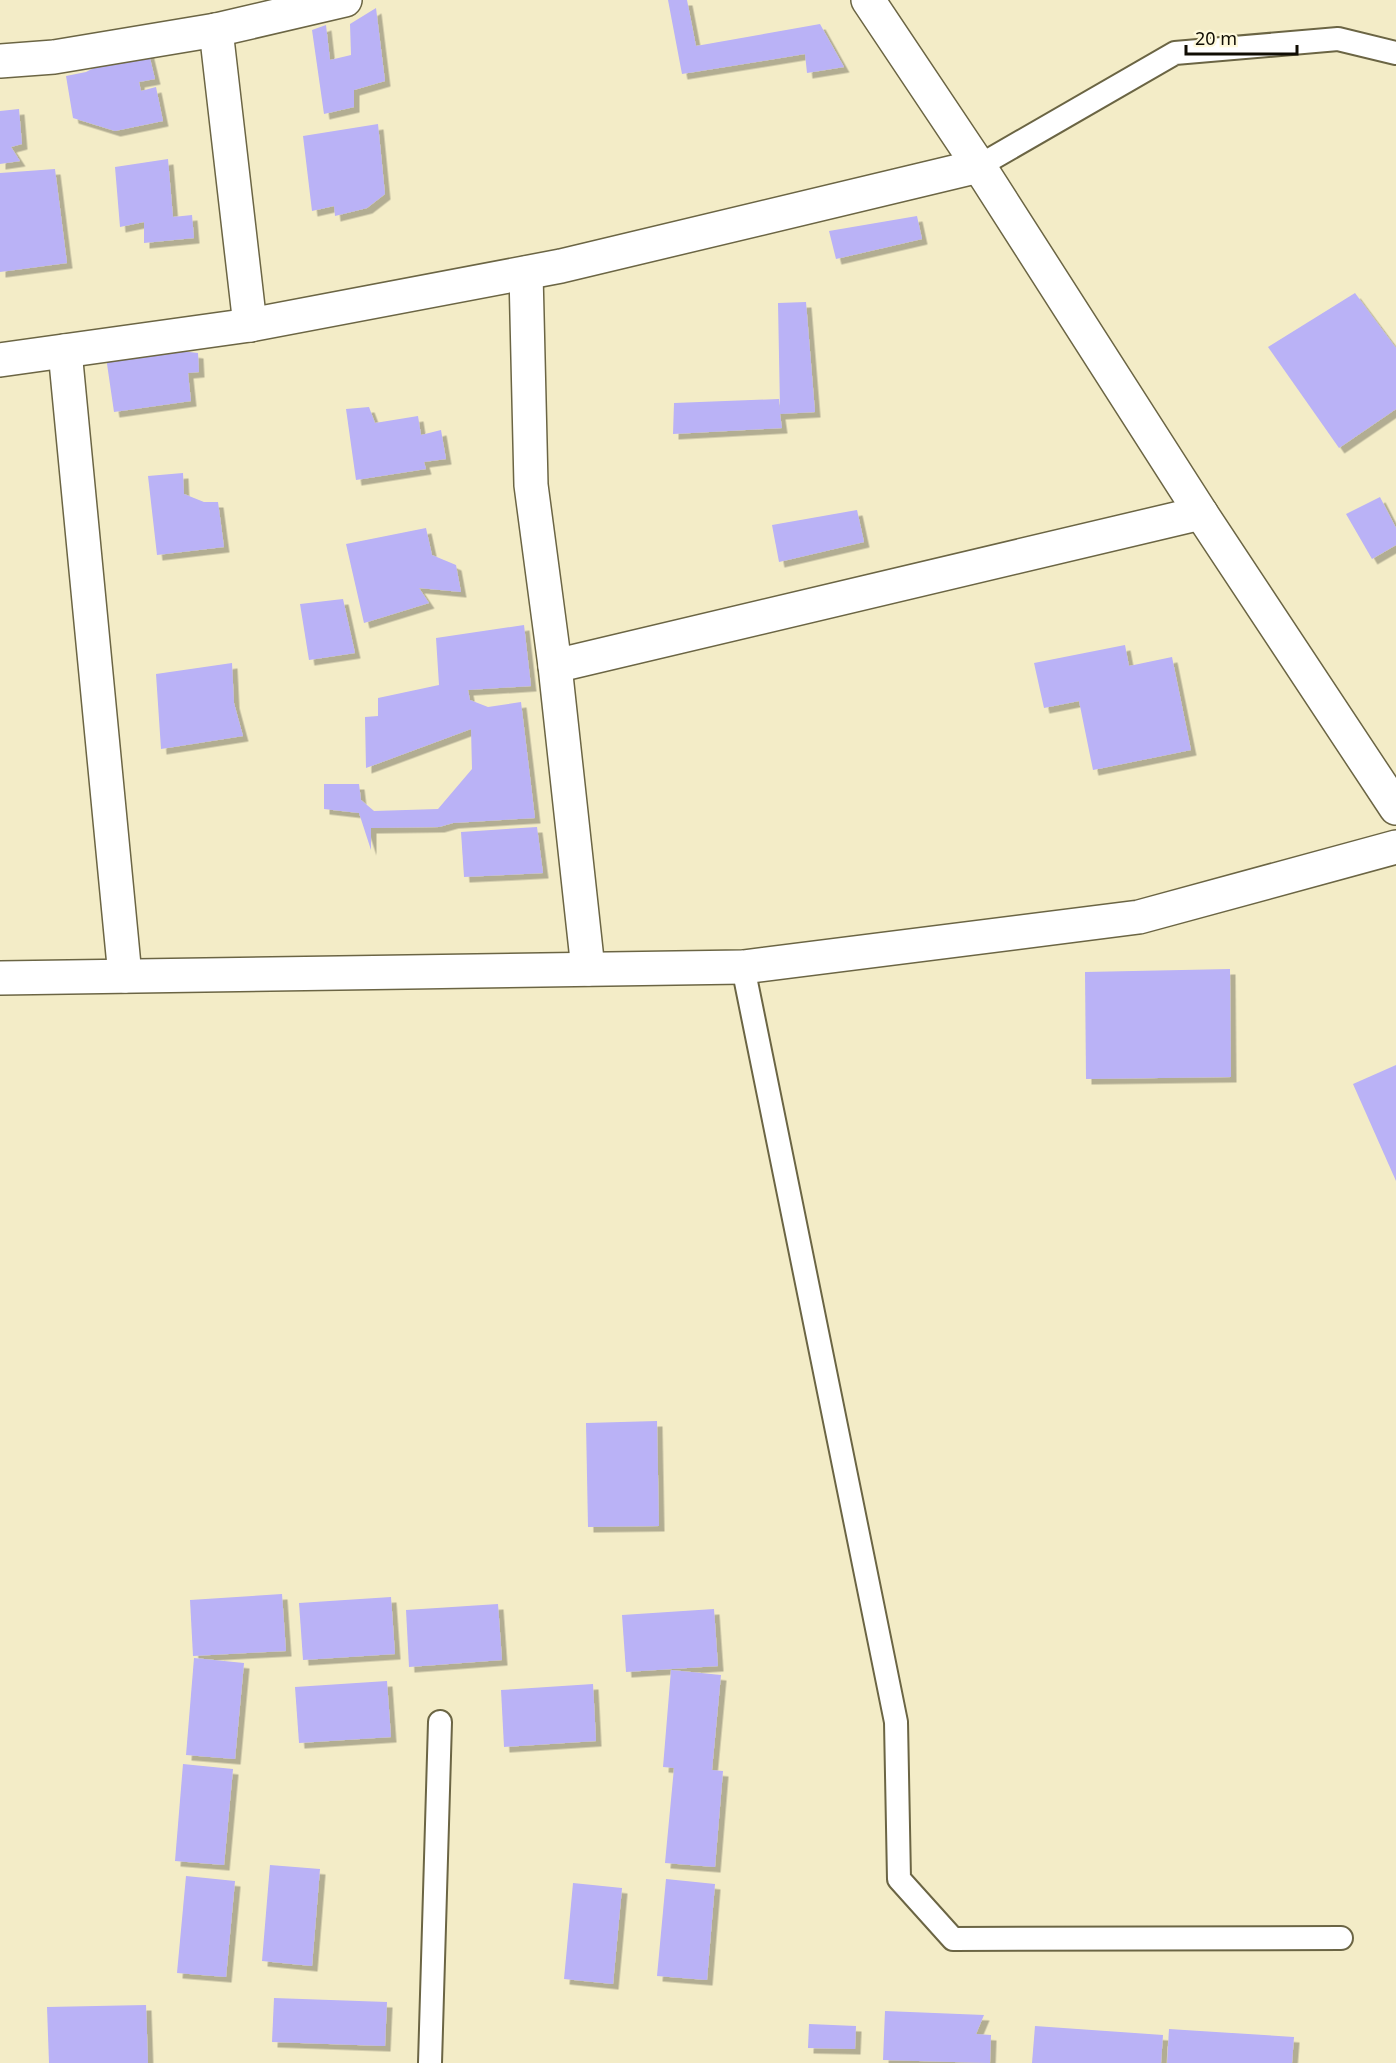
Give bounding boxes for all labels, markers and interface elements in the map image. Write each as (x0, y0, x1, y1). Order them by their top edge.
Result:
scale bar (1186, 18, 1297, 56)
text: 20 m (1195, 26, 1237, 50)

